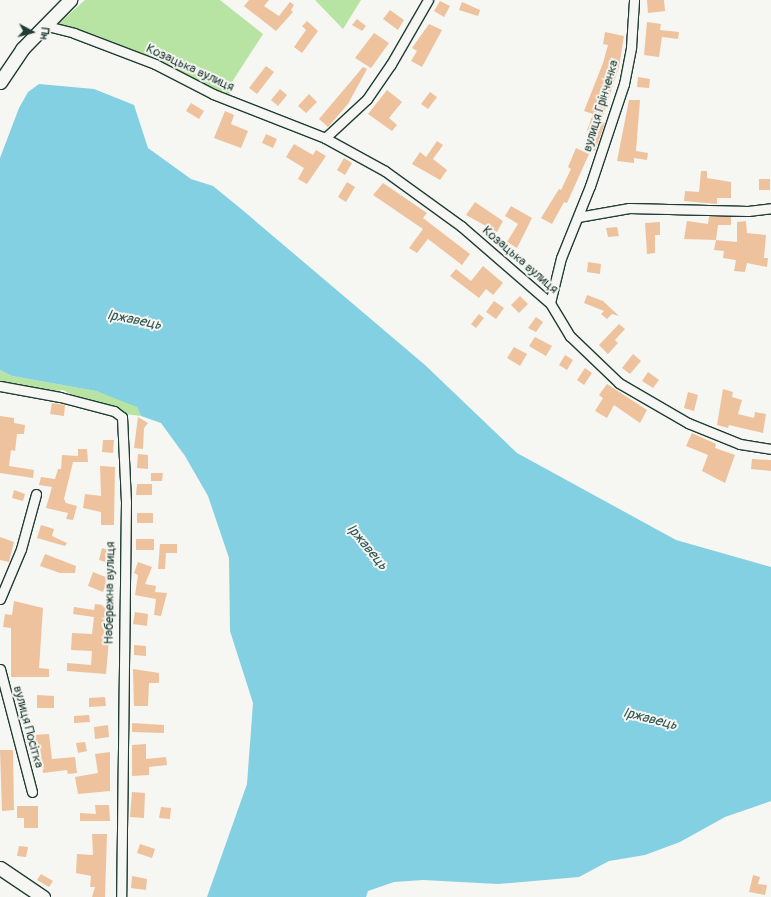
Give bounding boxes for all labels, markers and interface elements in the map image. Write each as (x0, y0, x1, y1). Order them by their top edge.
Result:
north arrow (12, 12, 52, 52)
text: Пн (37, 27, 52, 40)
street label: Козацька вулиця (144, 41, 236, 95)
street label: вулиця Грінченка (580, 58, 622, 154)
street label: Козацька вулиця (479, 223, 561, 297)
water label: Іржавець (105, 307, 163, 333)
water label: Іржавець (343, 521, 391, 573)
street label: Набережна вулиця (101, 541, 119, 645)
street label: вулиця Посітка (10, 684, 46, 770)
water label: Іржавець (621, 704, 679, 734)

